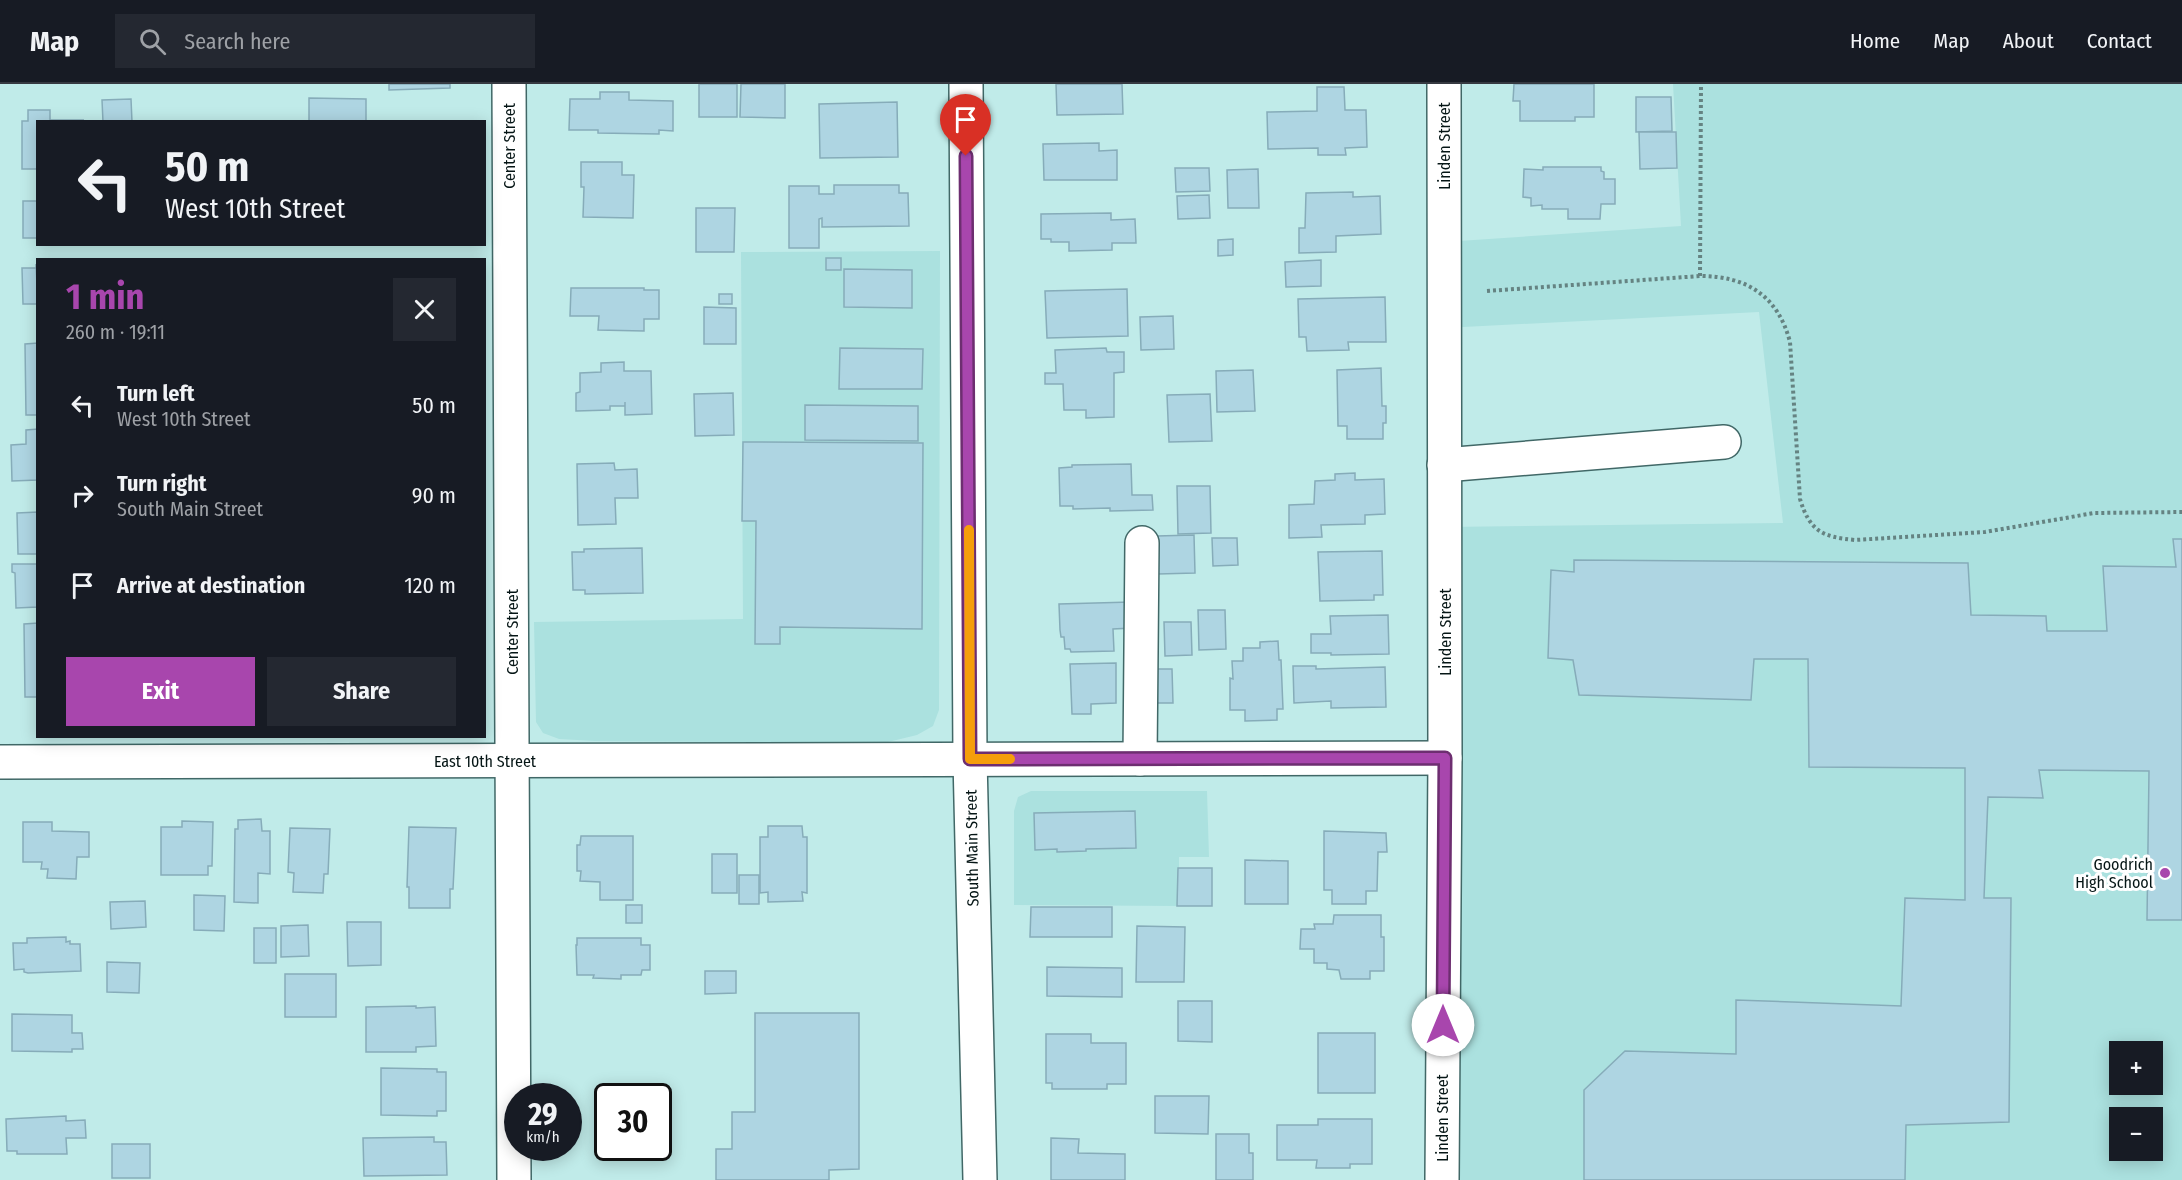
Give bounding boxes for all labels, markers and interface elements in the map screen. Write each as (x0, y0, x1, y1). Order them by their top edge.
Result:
search box (115, 14, 535, 68)
text: Map (30, 25, 79, 58)
icon: search (136, 25, 169, 58)
text: Search here (184, 28, 290, 55)
text: Home (1850, 28, 1900, 54)
text: Map (1933, 28, 1970, 54)
text: About (2003, 28, 2054, 54)
text: Contact (2087, 28, 2152, 54)
pin (940, 94, 991, 156)
street label: Linden Street (1435, 101, 1454, 190)
street label: Center Street (500, 102, 519, 189)
icon: arrive (949, 103, 982, 136)
text: 50 m (165, 142, 249, 192)
icon: left (66, 144, 144, 222)
text: West 10th Street (165, 193, 345, 225)
text: 1 min (66, 275, 144, 319)
button: close (393, 278, 456, 341)
text: 260 m · 19:11 (66, 320, 165, 344)
text: Turn left (117, 380, 195, 407)
icon: left (66, 389, 99, 422)
text: 50 m (412, 392, 456, 419)
text: West 10th Street (117, 407, 251, 431)
text: Turn right (117, 470, 206, 497)
icon: right (66, 479, 99, 512)
text: 90 m (412, 482, 456, 509)
text: South Main Street (117, 497, 263, 521)
icon: arrive (66, 569, 99, 602)
text: Arrive at destination (117, 572, 305, 599)
text: 120 m (404, 572, 456, 599)
street label: Linden Street (1436, 587, 1455, 676)
street label: Center Street (503, 588, 522, 675)
button: Exit (66, 657, 255, 726)
button: Share (267, 657, 456, 726)
street label: East 10th Street (434, 752, 537, 771)
street label: South Main Street (961, 789, 983, 907)
place label: Goodrich High School (2075, 855, 2153, 892)
marker: Goodrich High School (2158, 866, 2172, 880)
position arrow (1411, 993, 1475, 1057)
map controls (2109, 1041, 2163, 1161)
button: + (2109, 1041, 2163, 1095)
street label: Linden Street (1433, 1073, 1452, 1162)
speed limit sign: 30 (594, 1083, 672, 1161)
text: 29 (528, 1097, 558, 1133)
button: − (2109, 1107, 2163, 1161)
text: km/h (526, 1128, 560, 1146)

